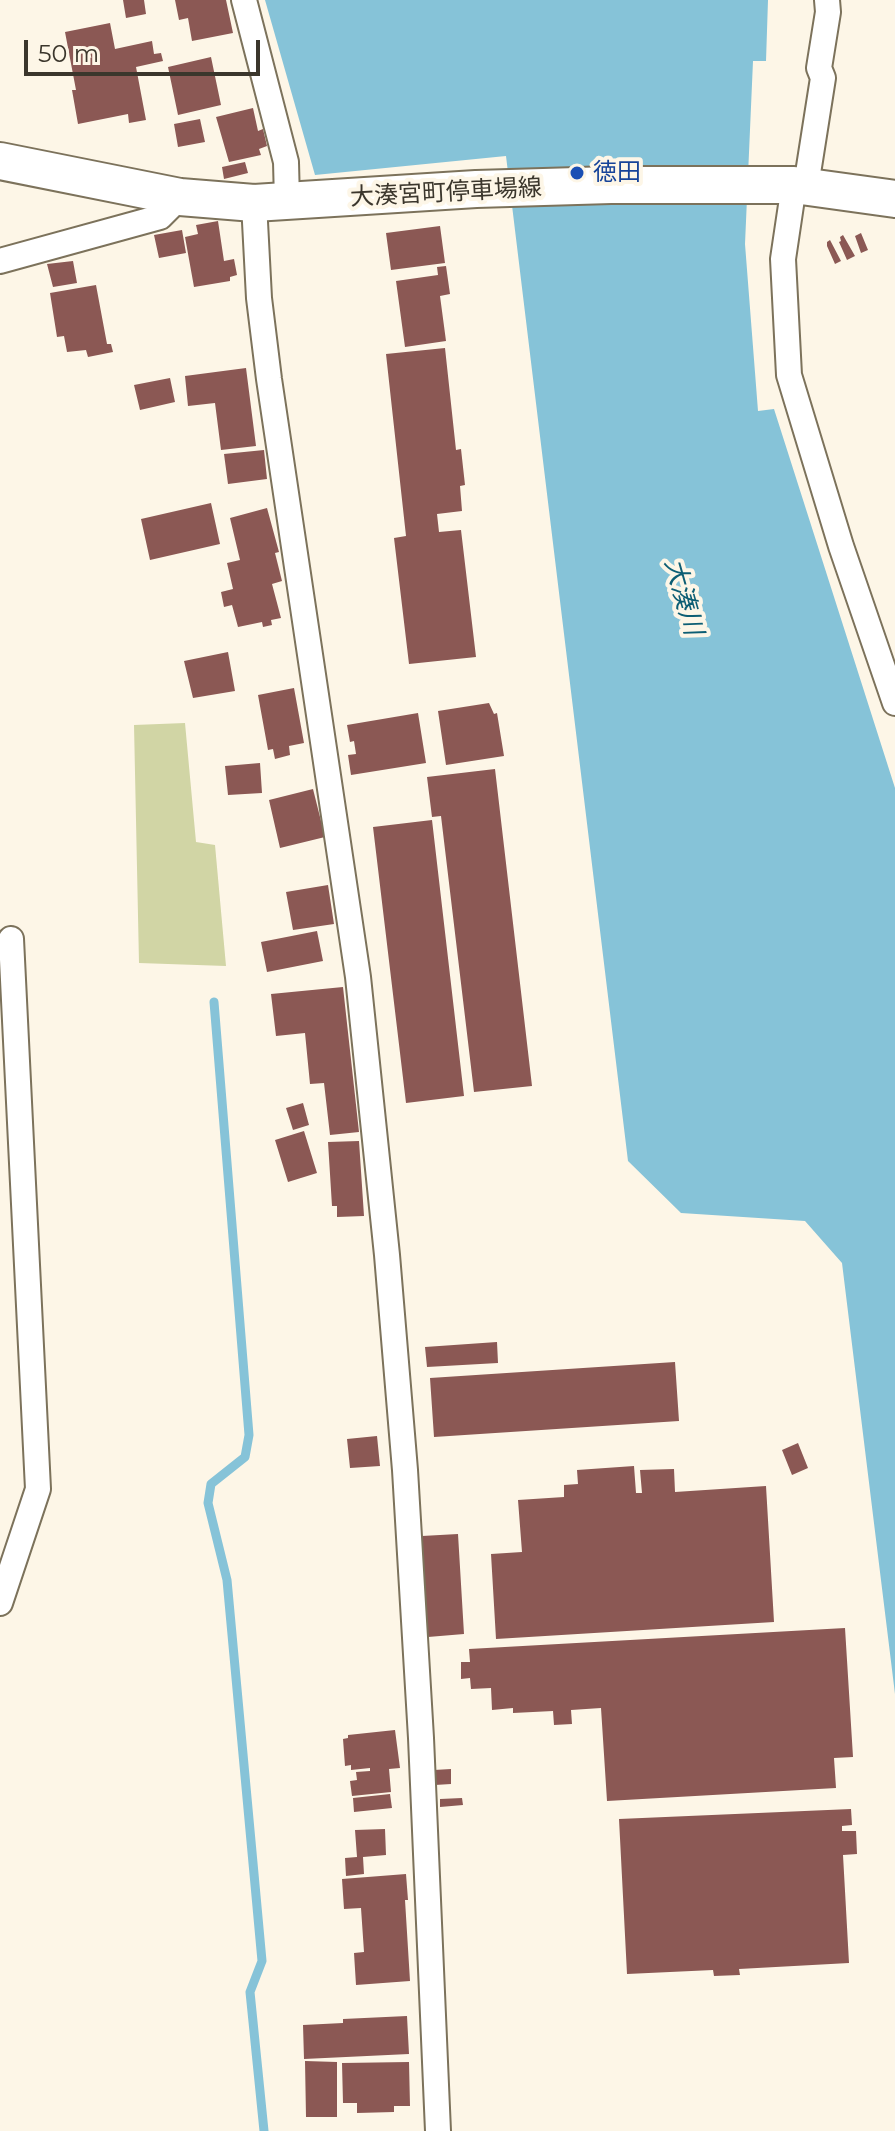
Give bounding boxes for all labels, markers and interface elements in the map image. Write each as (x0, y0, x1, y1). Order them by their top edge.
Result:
scale bar (28, 24, 264, 74)
text: 50 m (38, 39, 99, 68)
place label: 徳田 (593, 159, 641, 187)
marker: 徳田 (568, 164, 586, 182)
street label: 大湊宮町停車場線 (349, 174, 543, 212)
water label: 大湊川 (657, 555, 709, 639)

